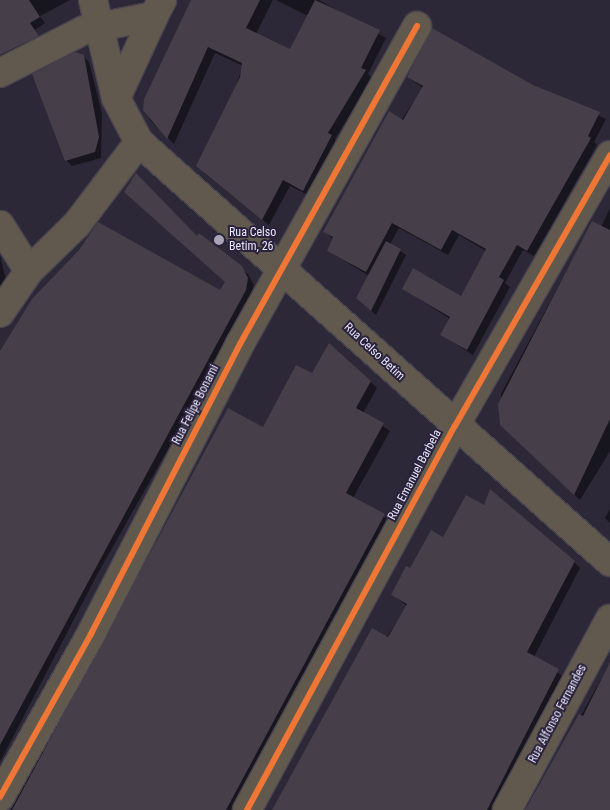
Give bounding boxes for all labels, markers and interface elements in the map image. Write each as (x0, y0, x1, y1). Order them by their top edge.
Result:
place label: Rua Celso Betim, 26 (229, 226, 276, 254)
marker: Rua Celso Betim, 26 (213, 234, 225, 246)
street label: Rua Celso Betim (341, 320, 407, 384)
street label: Rua Felipe Bonami (170, 363, 222, 447)
street label: Rua Emanuel Barbela (385, 427, 445, 523)
street label: Rua Alfonso Fernandes (526, 662, 590, 766)

